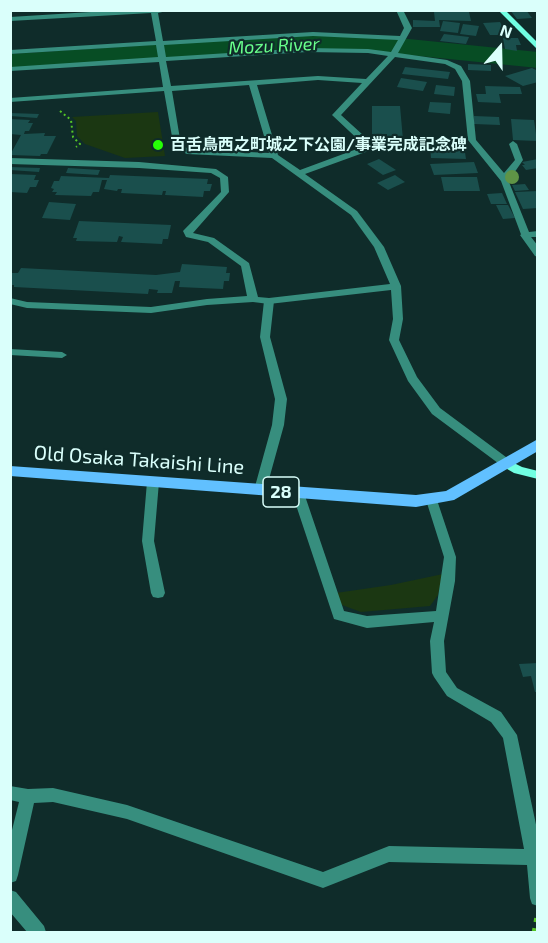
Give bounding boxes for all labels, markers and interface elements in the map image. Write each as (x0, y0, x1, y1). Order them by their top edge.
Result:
north arrow (470, 18, 530, 78)
text: N (498, 20, 515, 42)
water label: Mozu River (228, 33, 320, 59)
place label: 百舌鳥西之町城之下公園/事業完成記念碑 (170, 135, 467, 155)
marker: 百舌鳥西之町城之下公園/事業完成記念碑 (151, 138, 165, 152)
street label: Old Osaka Takaishi Line (33, 441, 245, 479)
road number: 28 (263, 477, 299, 507)

